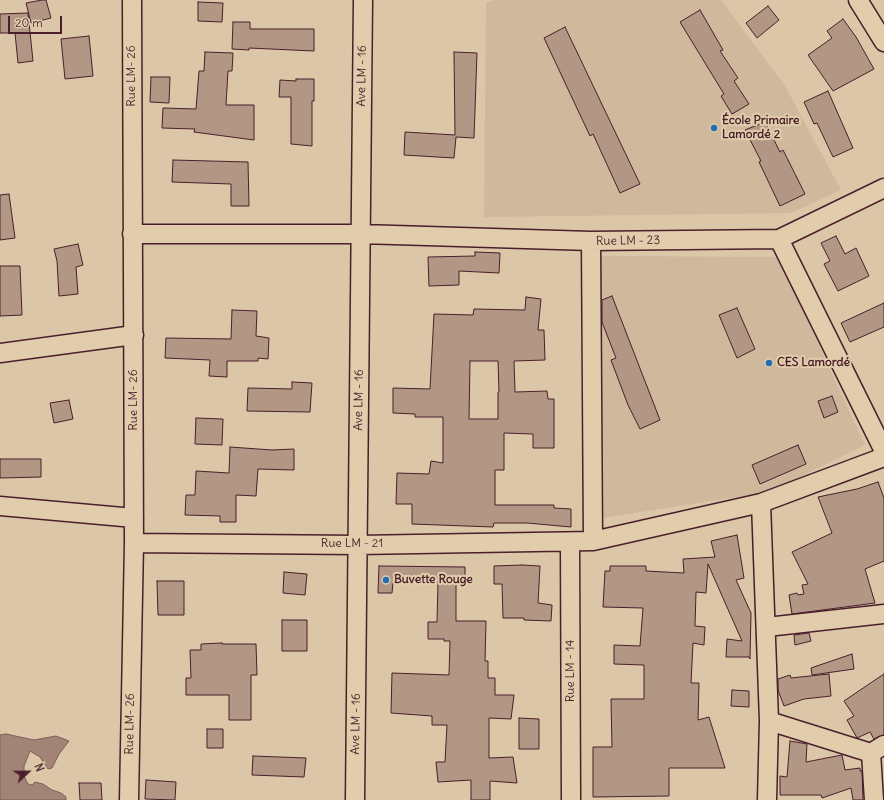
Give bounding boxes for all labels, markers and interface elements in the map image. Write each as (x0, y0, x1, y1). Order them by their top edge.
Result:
scale bar (10, 8, 64, 34)
text: 20 m (15, 15, 43, 30)
street label: Rue LM- 26 (125, 45, 139, 107)
street label: Ave LM - 16 (354, 45, 370, 107)
place label: École Primaire Lamordé 2 (722, 114, 799, 142)
marker: École Primaire Lamordé 2 (709, 123, 719, 133)
street label: Rue LM - 23 (596, 233, 660, 249)
place label: CES Lamordé (777, 356, 850, 370)
marker: CES Lamordé (764, 358, 774, 368)
street label: Rue LM- 26 (127, 369, 141, 431)
street label: Ave LM - 16 (351, 369, 367, 431)
street label: Rue LM - 21 (321, 537, 383, 551)
place label: Buvette Rouge (394, 573, 473, 587)
marker: Buvette Rouge (381, 575, 391, 585)
street label: Rue LM - 14 (564, 640, 578, 702)
street label: Rue LM- 26 (122, 693, 138, 755)
street label: Ave LM - 16 (348, 693, 364, 755)
north arrow (8, 752, 48, 792)
text: N (31, 761, 47, 774)

